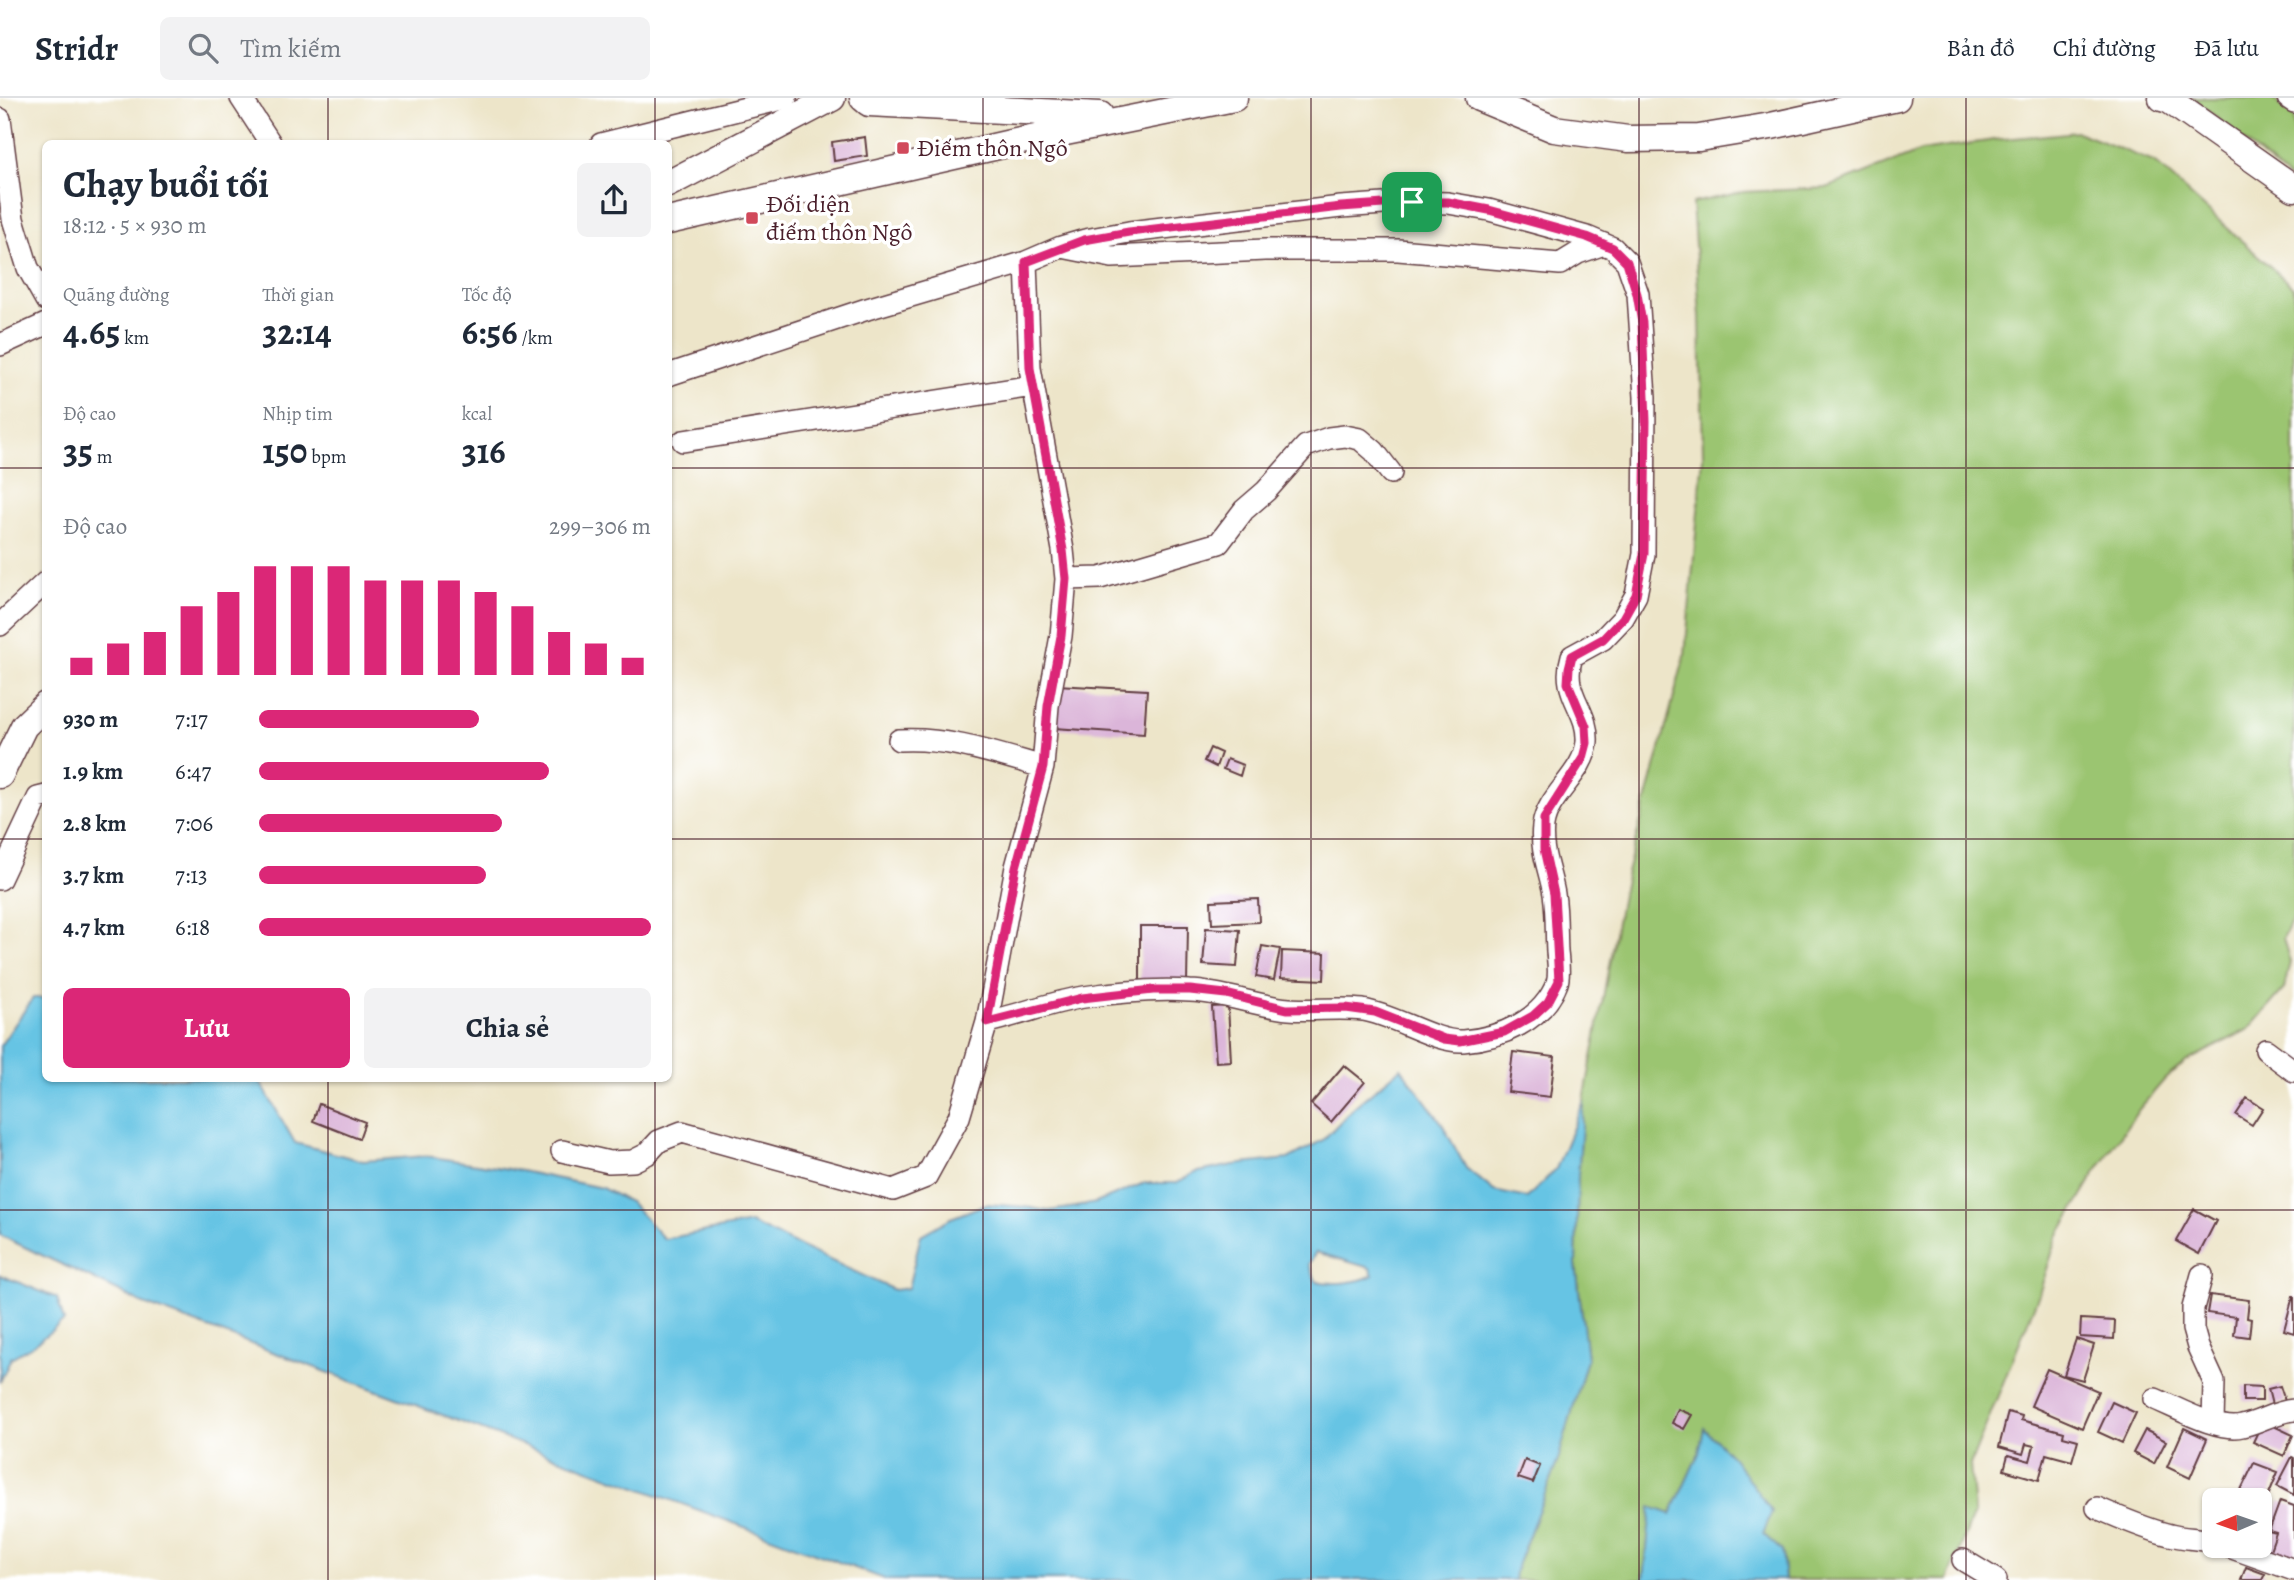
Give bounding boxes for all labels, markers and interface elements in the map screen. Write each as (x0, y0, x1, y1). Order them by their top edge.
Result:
search box (160, 17, 650, 80)
text: Stridr (35, 26, 118, 71)
icon: search (184, 29, 222, 67)
text: Tìm kiếm (240, 31, 341, 66)
text: Bản đồ (1947, 32, 2015, 64)
text: Chỉ đường (2053, 32, 2156, 64)
text: Đã lưu (2194, 32, 2259, 64)
place label: Điếm thôn Ngô (917, 132, 1068, 164)
marker: Điếm thôn Ngô (895, 140, 911, 156)
text: Chạy buổi tối (63, 158, 269, 210)
button: share (577, 163, 651, 237)
pin (1382, 172, 1442, 232)
icon: arrive (1393, 183, 1431, 221)
place label: Đối diện điếm thôn Ngô (766, 188, 913, 248)
text: 18:12 · 5 × 930 m (63, 210, 207, 241)
marker: Đối diện điếm thôn Ngô (744, 210, 760, 226)
text: Quãng đường (63, 282, 170, 308)
text: Thời gian (262, 282, 334, 308)
text: Tốc độ (462, 282, 512, 308)
text: 4.65 (63, 308, 120, 356)
text: 32:14 (262, 308, 332, 356)
text: 6:56 (462, 308, 518, 356)
text: km (120, 325, 149, 351)
text: /km (518, 325, 553, 351)
text: Độ cao (63, 401, 116, 427)
text: Nhịp tim (262, 401, 333, 427)
text: kcal (462, 401, 492, 427)
text: 35 (63, 427, 93, 475)
text: 150 (262, 427, 307, 475)
text: 316 (462, 427, 506, 475)
text: m (93, 444, 113, 470)
text: bpm (307, 444, 347, 470)
text: Độ cao (63, 511, 127, 542)
text: 299–306 m (549, 511, 651, 542)
text: 930 m (63, 704, 118, 735)
text: 7:17 (175, 704, 208, 735)
text: 1.9 km (63, 756, 123, 787)
text: 6:47 (175, 756, 211, 787)
text: 2.8 km (63, 808, 127, 839)
text: 7:06 (175, 808, 213, 839)
text: 3.7 km (63, 860, 124, 891)
text: 7:13 (175, 860, 208, 891)
text: 4.7 km (63, 912, 125, 943)
text: 6:18 (175, 912, 210, 943)
button: Lưu (63, 988, 350, 1068)
button: Chia sẻ (364, 988, 651, 1068)
north arrow (2202, 1488, 2272, 1558)
map controls (2202, 1488, 2272, 1558)

